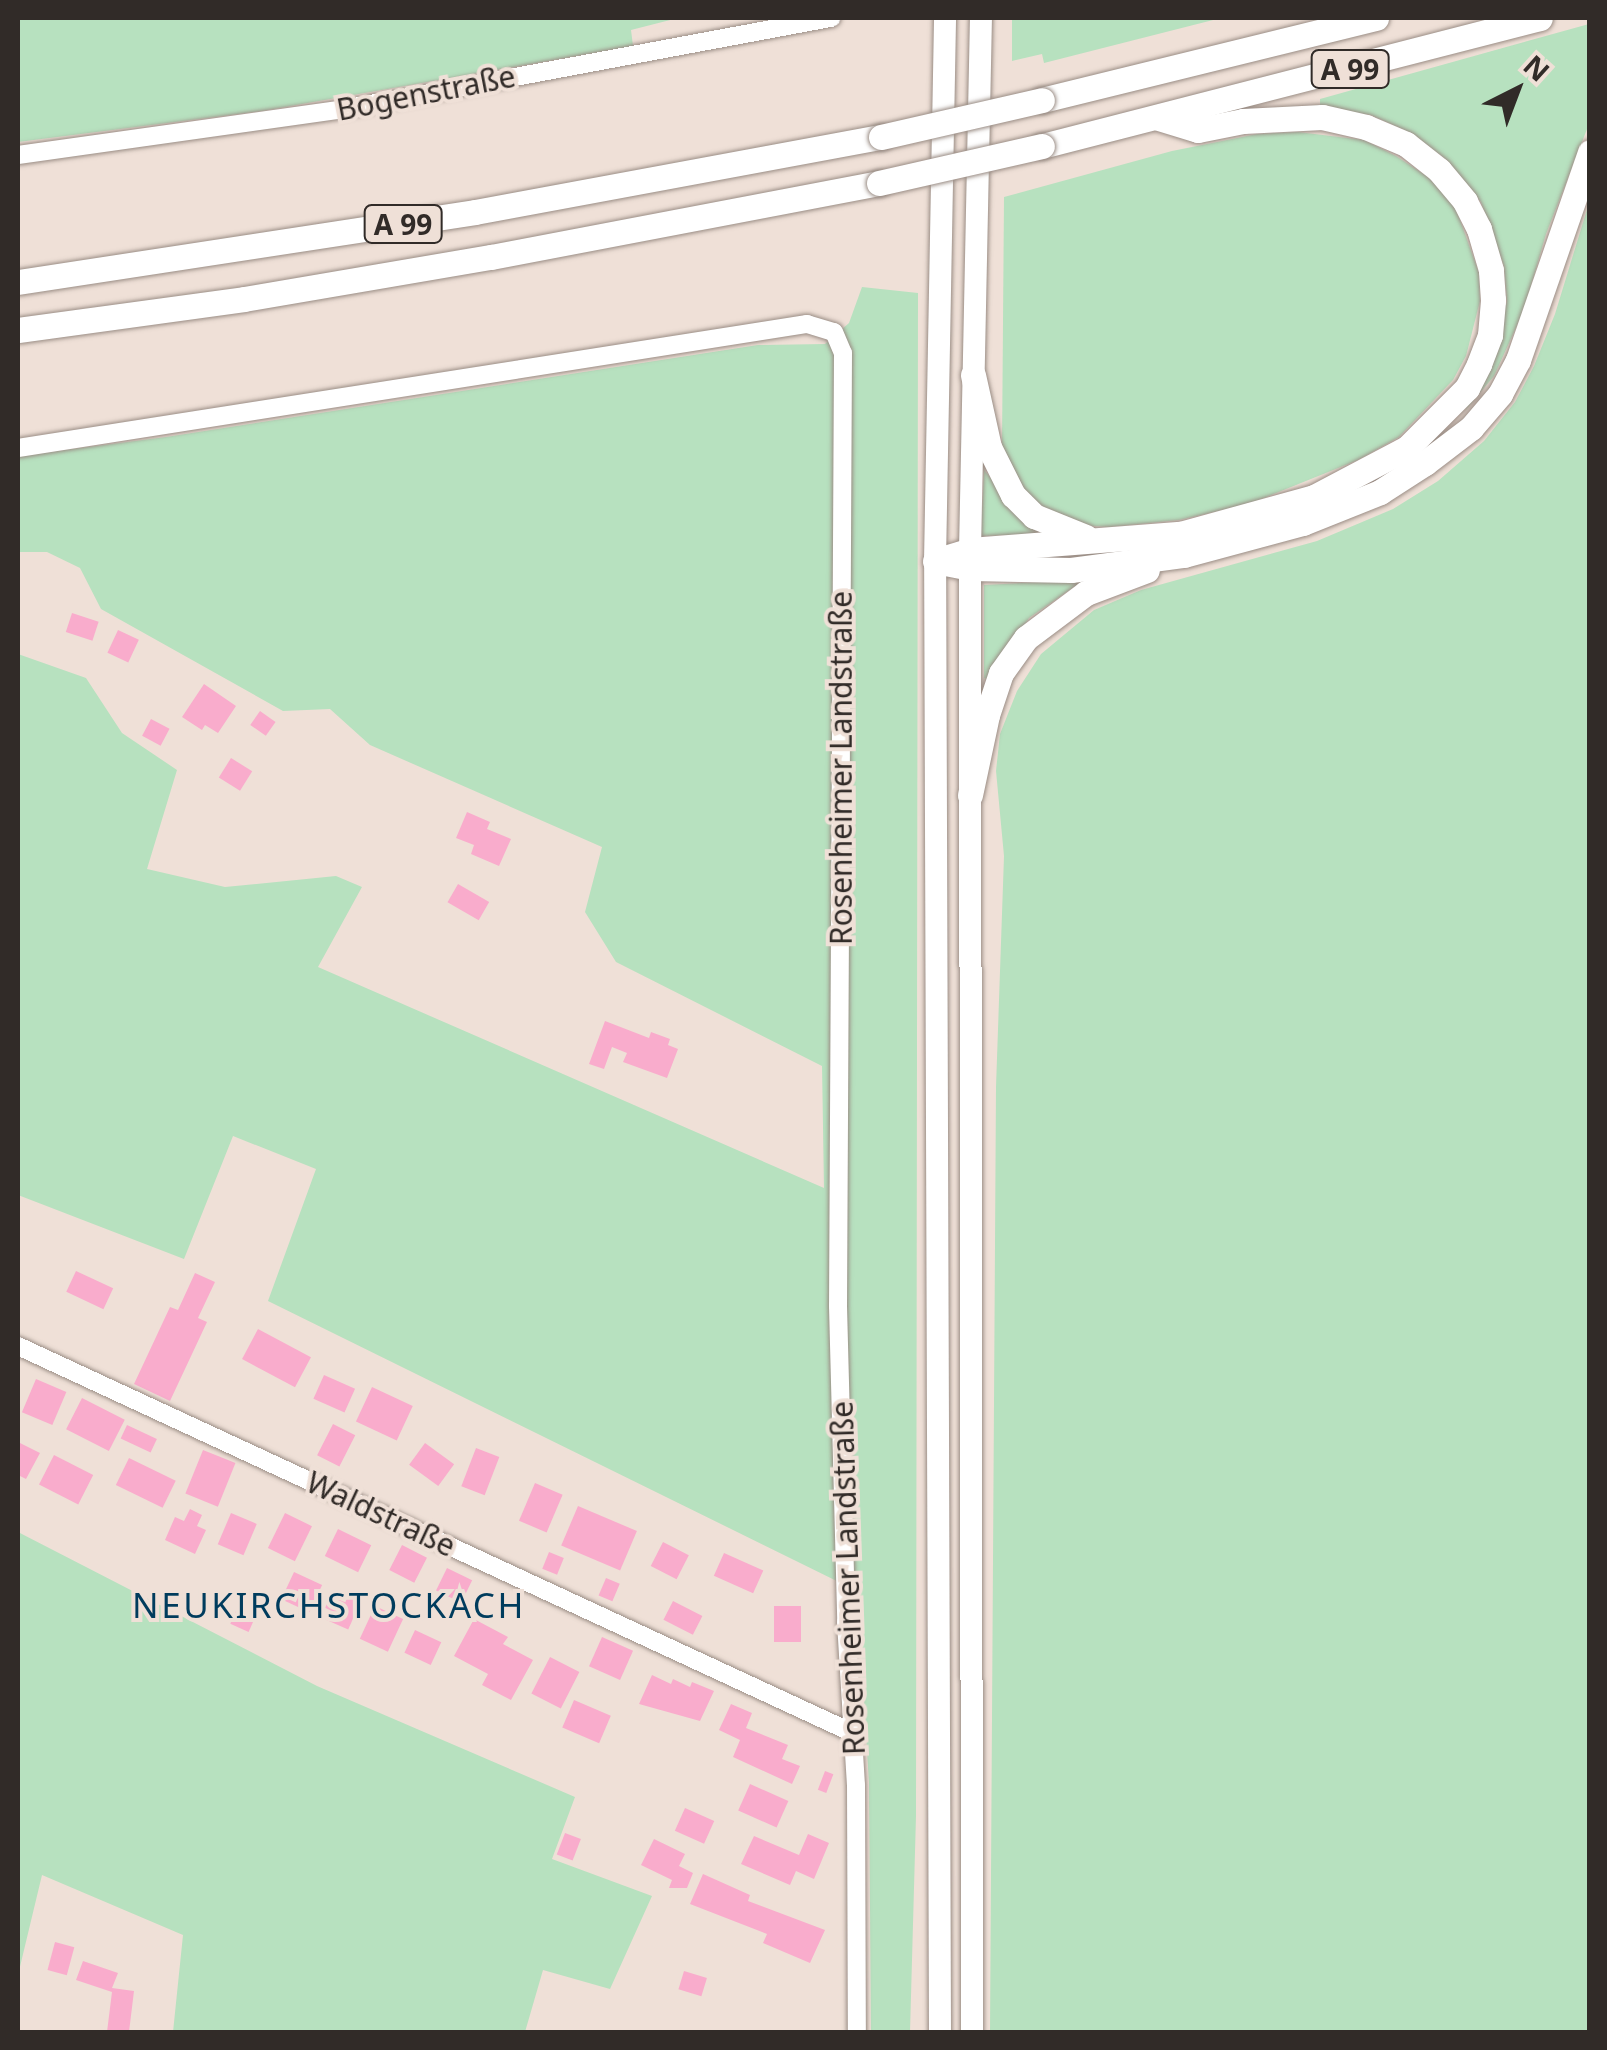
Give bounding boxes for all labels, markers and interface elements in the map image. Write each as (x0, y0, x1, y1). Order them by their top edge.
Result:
north arrow (1467, 40, 1567, 140)
road number: A 99 (1310, 46, 1390, 92)
text: N (1516, 46, 1558, 89)
street label: Bogenstraße (334, 58, 518, 128)
road number: A 99 (363, 201, 443, 247)
street label: Rosenheimer Landstraße (823, 591, 859, 945)
street label: Rosenheimer Landstraße (824, 1400, 872, 1756)
street label: Waldstraße (301, 1464, 461, 1564)
district label: NEUKIRCHSTOCKACH (132, 1584, 526, 1626)

